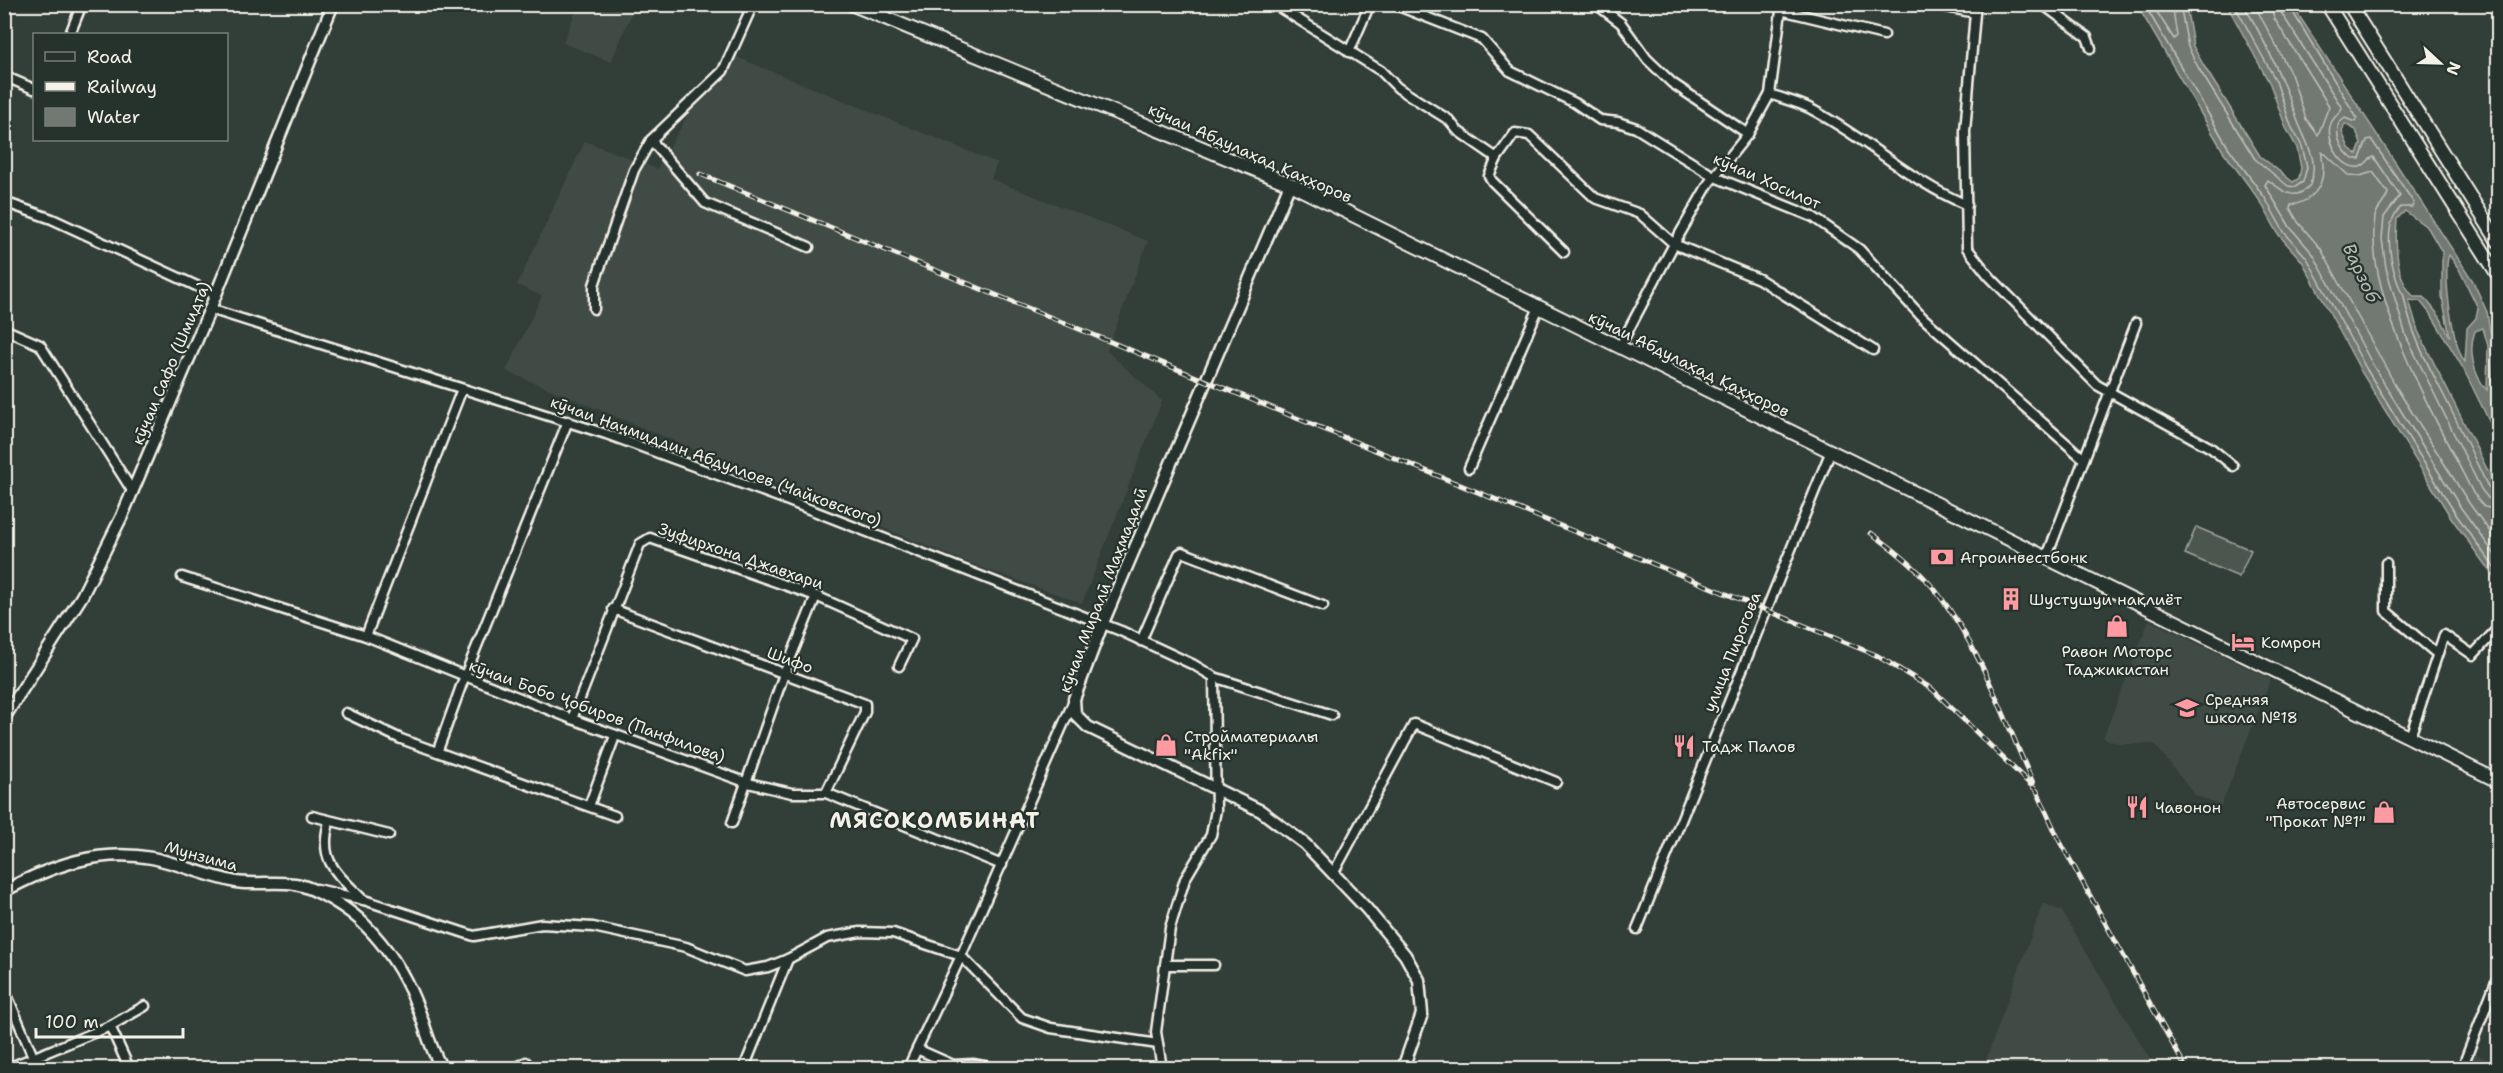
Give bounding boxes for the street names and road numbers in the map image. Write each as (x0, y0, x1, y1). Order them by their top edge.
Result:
street label: кӯчаи Абдулаҳад Қаҳҳоров (1145, 99, 1355, 207)
street label: кӯчаи Хосилот (1710, 148, 1825, 214)
street label: кӯчаи Сафо (Шмидта) (127, 278, 215, 448)
street label: кӯчаи Абдулаҳад Қаҳҳоров (1585, 306, 1793, 422)
street label: кӯчаи Наҷмиддин Абдуллоев (Чайковского) (548, 391, 884, 531)
street label: кӯчаи Миралӣ Маҳмадалӣ (1054, 484, 1152, 696)
street label: Зуфирхона Джавхари (656, 518, 826, 594)
street label: улица Пирогова (1698, 589, 1766, 715)
street label: Шифо (764, 642, 816, 678)
street label: кӯчаи Бобо Ҷобиров (Панфилова) (466, 655, 728, 767)
street label: Мунзима (162, 836, 240, 876)

